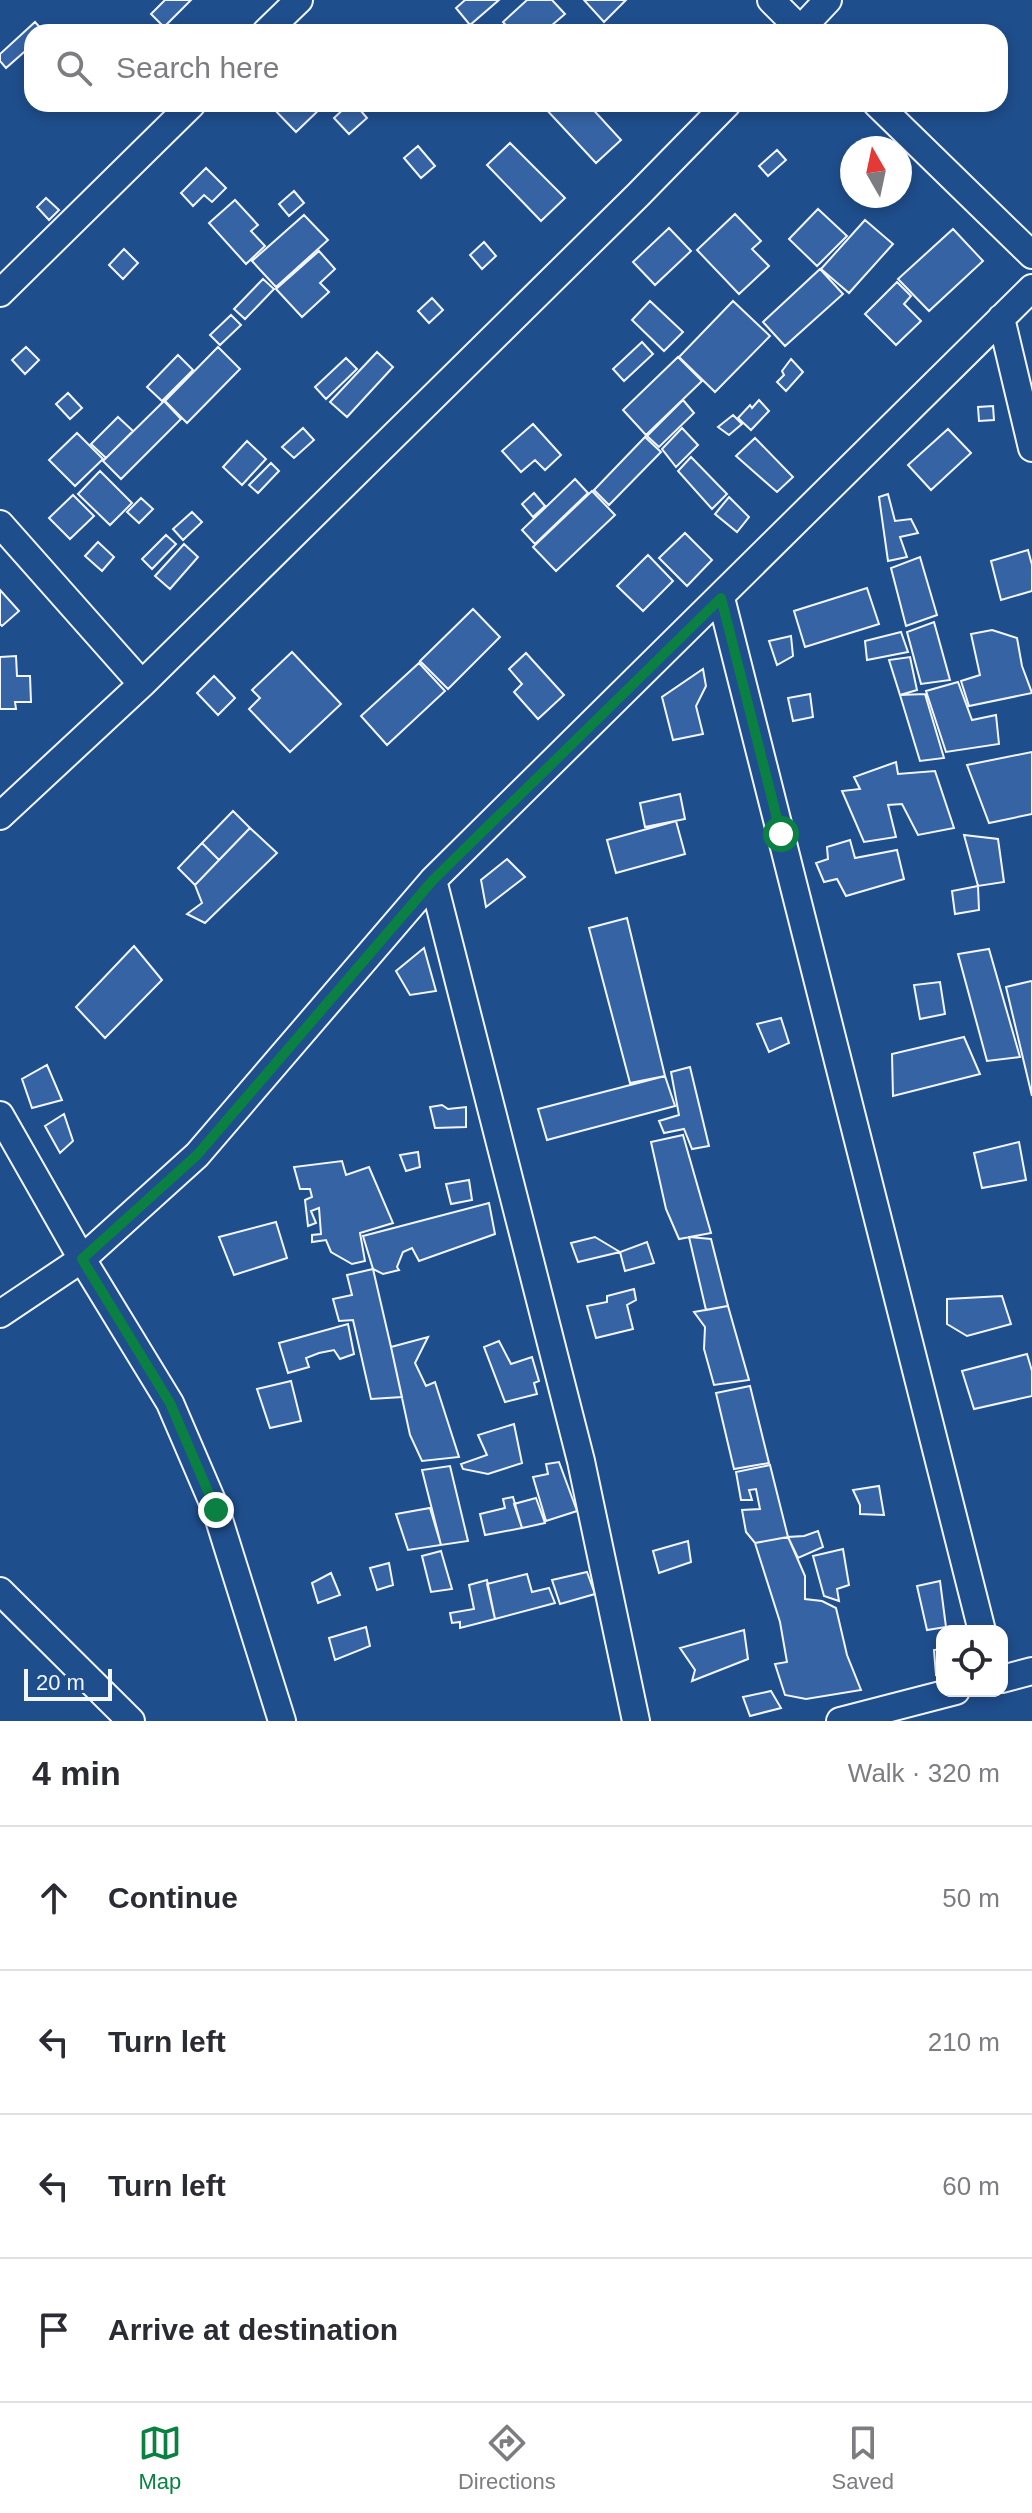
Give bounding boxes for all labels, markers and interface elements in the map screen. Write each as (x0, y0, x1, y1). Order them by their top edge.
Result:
search box (24, 24, 1008, 112)
icon: search (52, 46, 96, 90)
text: Search here (116, 51, 279, 84)
north arrow (840, 136, 912, 208)
route start (763, 816, 799, 852)
route end (198, 1492, 234, 1528)
map controls (936, 1625, 1008, 1697)
button: locate (936, 1625, 1008, 1697)
scale bar (24, 1665, 112, 1701)
text: 20 m (36, 1670, 85, 1695)
text: 4 min (32, 1754, 121, 1792)
text: Walk · 320 m (848, 1758, 1000, 1788)
icon: ahead (32, 1876, 76, 1920)
text: Continue (108, 1881, 238, 1914)
text: 50 m (942, 1883, 1000, 1913)
icon: left (32, 2020, 76, 2064)
text: Turn left (108, 2025, 226, 2058)
text: 210 m (928, 2027, 1000, 2057)
icon: left (32, 2164, 76, 2208)
text: Turn left (108, 2169, 226, 2202)
text: 60 m (942, 2171, 1000, 2201)
icon: arrive (32, 2308, 76, 2352)
text: Arrive at destination (108, 2313, 398, 2346)
tab: Map (138, 2421, 182, 2495)
tab: Directions (458, 2421, 556, 2495)
tab: Saved (832, 2421, 894, 2495)

